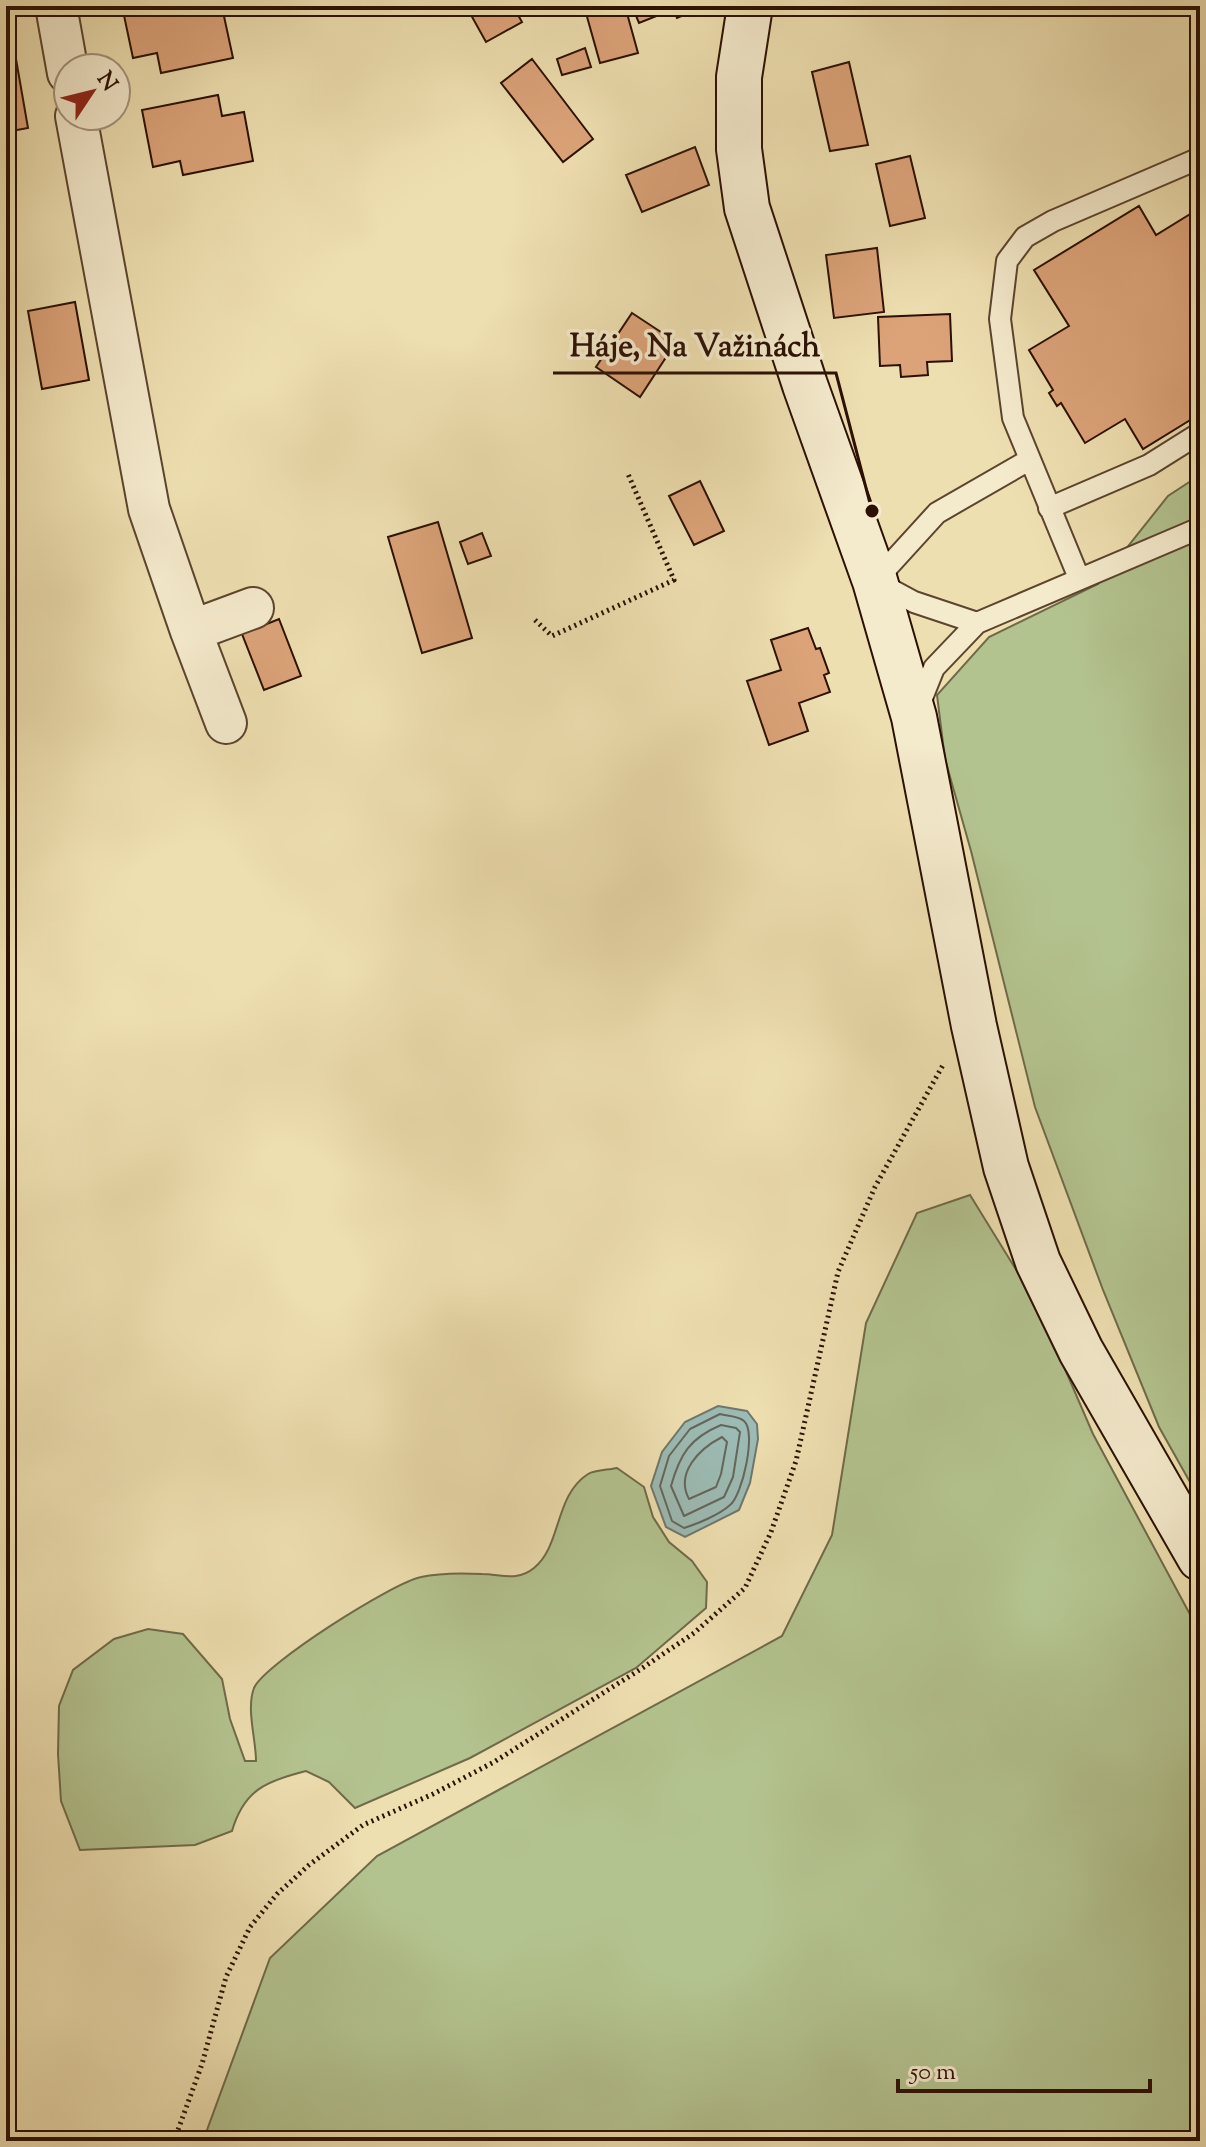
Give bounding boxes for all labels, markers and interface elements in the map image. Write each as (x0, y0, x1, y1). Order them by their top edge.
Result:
north arrow (52, 52, 132, 132)
text: N (88, 66, 124, 99)
callout: Háje, Na Važinách (553, 317, 836, 373)
text: Háje, Na Važinách (570, 325, 821, 371)
scale bar (898, 2043, 1150, 2093)
text: 50 m (908, 2056, 956, 2090)

